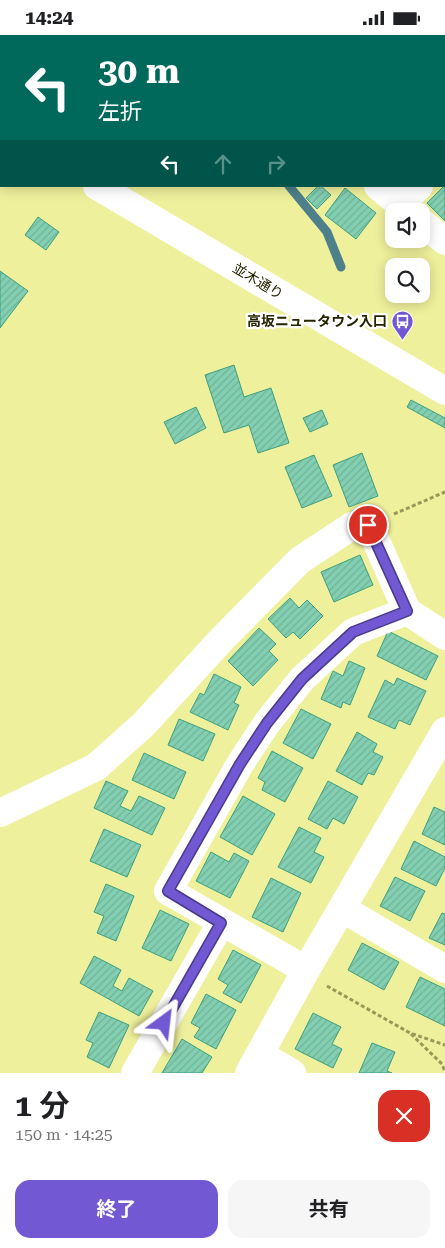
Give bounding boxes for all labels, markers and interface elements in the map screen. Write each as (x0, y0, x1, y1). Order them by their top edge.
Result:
text: 14:24 (25, 6, 74, 29)
text: 30 m (98, 51, 180, 92)
icon: left (15, 55, 80, 120)
text: 左折 (98, 99, 142, 124)
icon: left (156, 150, 184, 178)
icon: ahead (209, 150, 237, 178)
icon: right (262, 150, 290, 178)
map controls (385, 203, 430, 303)
button: sound (385, 203, 430, 248)
button: search (385, 258, 430, 303)
street label: 並木通り (230, 260, 286, 302)
bus stop icon: 高坂ニュータウン入口 (391, 309, 415, 340)
place label: 高坂ニュータウン入口 (247, 313, 387, 329)
pin (347, 504, 389, 546)
icon: arrive (354, 511, 382, 539)
position arrow (137, 996, 189, 1048)
text: 1 分 (15, 1088, 69, 1123)
button: close (378, 1090, 430, 1142)
text: 150 m · 14:25 (15, 1125, 113, 1144)
button: 終了 (15, 1180, 218, 1238)
button: 共有 (228, 1180, 430, 1238)

